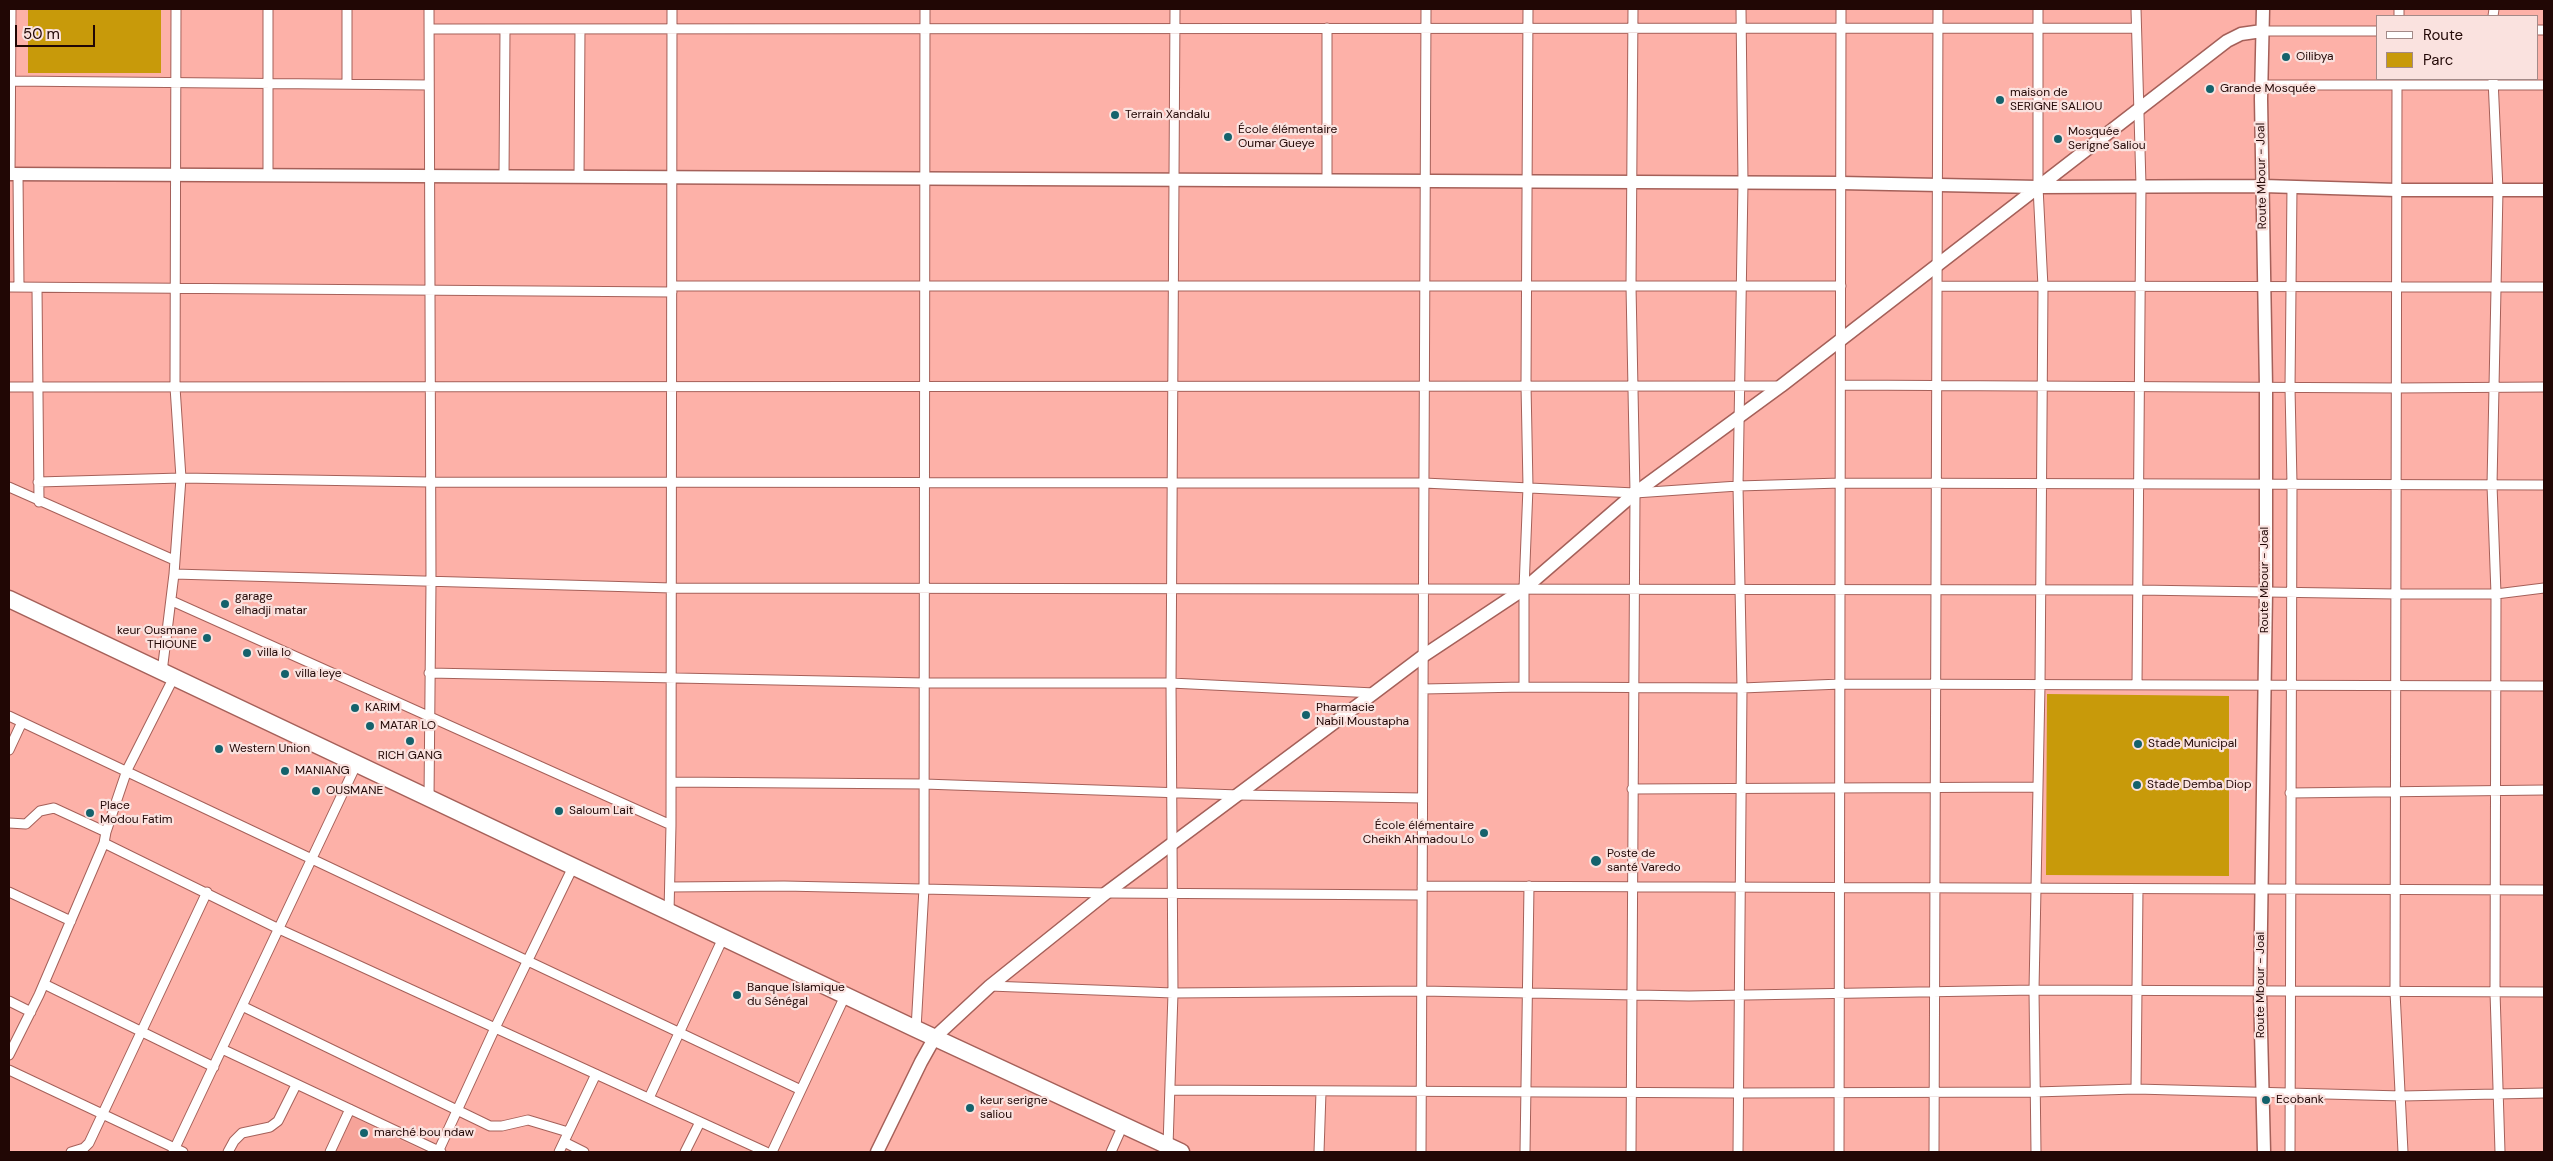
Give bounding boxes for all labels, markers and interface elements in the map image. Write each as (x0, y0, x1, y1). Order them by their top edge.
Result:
scale bar (18, 15, 98, 47)
legend (2376, 15, 2538, 80)
text: 50 m (23, 24, 60, 44)
text: Route (2423, 25, 2463, 45)
place label: Oilibya (2296, 50, 2334, 64)
text: Parc (2423, 50, 2453, 70)
marker: Oilibya (2280, 51, 2292, 63)
place label: Grande Mosquée (2220, 82, 2316, 96)
marker: Grande Mosquée (2204, 83, 2216, 95)
place label: maison de SERIGNE SALIOU (2010, 86, 2102, 114)
marker: maison de SERIGNE SALIOU (1994, 94, 2006, 106)
place label: Terrain Xandalu (1125, 108, 1210, 122)
marker: Terrain Xandalu (1109, 109, 1121, 121)
place label: École élémentaire Oumar Gueye (1238, 123, 1337, 151)
street label: Route Mbour - Joal (2254, 123, 2270, 229)
place label: Mosquée Serigne Saliou (2068, 125, 2146, 153)
marker: École élémentaire Oumar Gueye (1222, 131, 1234, 143)
marker: Mosquée Serigne Saliou (2052, 133, 2064, 145)
street label: Route Mbour - Joal (2258, 527, 2272, 633)
place label: garage elhadji matar (235, 590, 307, 618)
marker: garage elhadji matar (219, 598, 231, 610)
place label: keur Ousmane THIOUNE (117, 624, 197, 652)
marker: keur Ousmane THIOUNE (201, 632, 213, 644)
place label: villa lo (257, 646, 291, 660)
marker: villa lo (241, 647, 253, 659)
place label: villa leye (295, 667, 341, 681)
marker: villa leye (279, 668, 291, 680)
place label: KARIM (365, 701, 400, 715)
place label: Pharmacie Nabil Moustapha (1316, 701, 1409, 729)
marker: KARIM (349, 702, 361, 714)
marker: Pharmacie Nabil Moustapha (1300, 709, 1312, 721)
place label: MATAR LO (380, 719, 436, 733)
marker: MATAR LO (364, 720, 376, 732)
marker: RICH GANG (404, 735, 416, 747)
place label: Stade Municipal (2148, 737, 2237, 751)
marker: Stade Municipal (2132, 738, 2144, 750)
place label: Western Union (229, 742, 310, 756)
marker: Western Union (213, 743, 225, 755)
place label: RICH GANG (378, 749, 442, 763)
place label: MANIANG (295, 764, 350, 778)
marker: MANIANG (279, 765, 291, 777)
place label: Stade Demba Diop (2147, 778, 2251, 792)
marker: Stade Demba Diop (2131, 779, 2143, 791)
place label: OUSMANE (326, 784, 383, 798)
marker: OUSMANE (310, 785, 322, 797)
place label: Place Modou Fatim (100, 799, 173, 827)
place label: Saloum Lait (569, 804, 633, 818)
marker: Saloum Lait (553, 805, 565, 817)
marker: Place Modou Fatim (84, 807, 96, 819)
place label: École élémentaire Cheikh Ahmadou Lo (1363, 819, 1474, 847)
marker: École élémentaire Cheikh Ahmadou Lo (1478, 827, 1490, 839)
place label: Poste de santé Varedo (1607, 847, 1681, 875)
marker: Poste de santé Varedo (1589, 854, 1603, 868)
street label: Route Mbour - Joal (2254, 932, 2268, 1038)
place label: Banque Islamique du Sénégal (747, 981, 845, 1009)
marker: Banque Islamique du Sénégal (731, 989, 743, 1001)
place label: Ecobank (2276, 1093, 2324, 1107)
place label: keur serigne saliou (980, 1094, 1047, 1122)
marker: Ecobank (2260, 1094, 2272, 1106)
marker: keur serigne saliou (964, 1102, 976, 1114)
place label: marché bou ndaw (374, 1126, 474, 1140)
marker: marché bou ndaw (358, 1127, 370, 1139)

